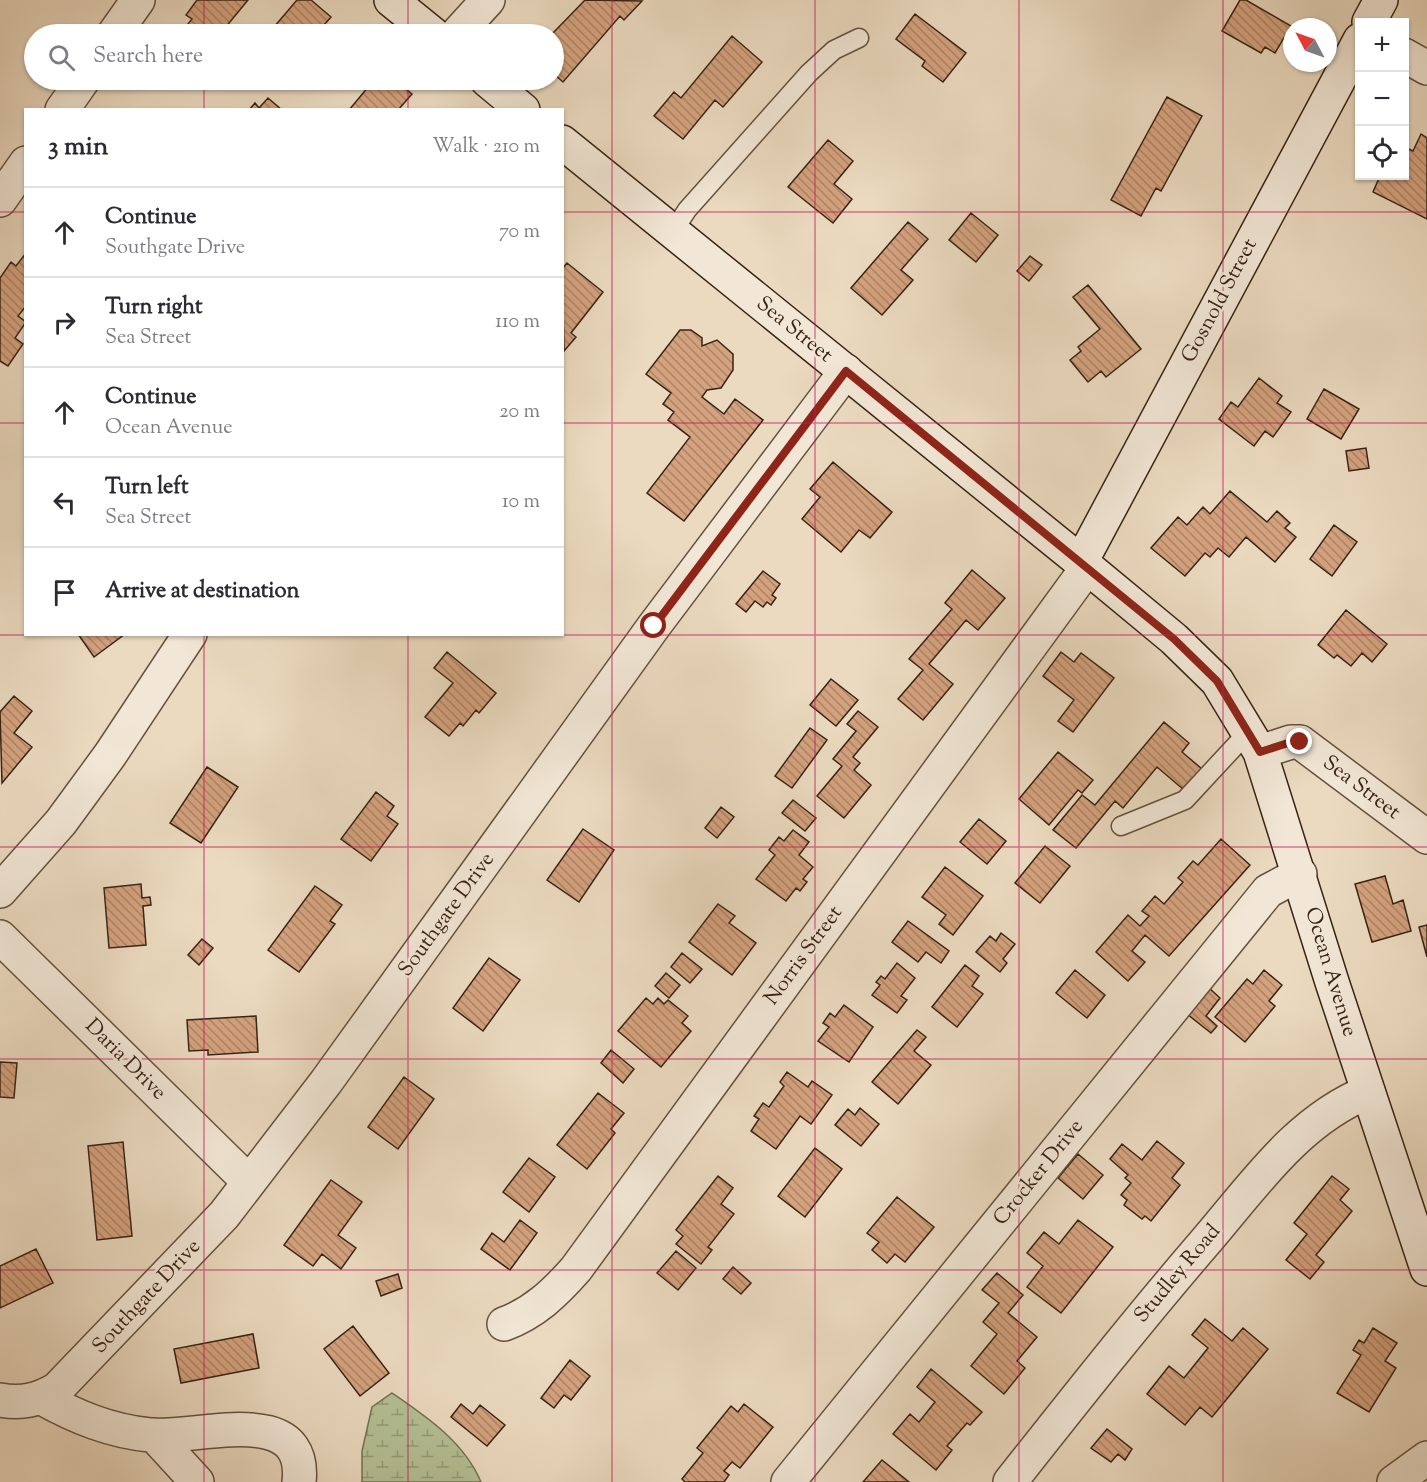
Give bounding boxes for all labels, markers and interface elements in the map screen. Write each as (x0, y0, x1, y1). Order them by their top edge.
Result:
north arrow (1283, 18, 1337, 72)
map controls (1355, 18, 1409, 180)
button: + (1355, 18, 1409, 72)
search box (24, 24, 564, 90)
icon: search (45, 41, 78, 74)
text: Search here (93, 41, 203, 73)
button: − (1355, 72, 1409, 126)
button: locate (1355, 126, 1409, 180)
text: 3 min (48, 129, 108, 166)
text: Walk · 210 m (432, 133, 540, 162)
text: Continue (105, 202, 196, 234)
icon: ahead (48, 216, 81, 249)
text: 70 m (499, 218, 540, 247)
text: Southgate Drive (105, 234, 245, 263)
street label: Gosnold Street (1175, 234, 1265, 368)
street label: Sea Street (749, 290, 839, 370)
text: Turn right (105, 292, 202, 324)
icon: right (48, 306, 81, 339)
text: 110 m (495, 308, 540, 337)
text: Sea Street (105, 324, 191, 353)
text: Continue (105, 382, 196, 414)
icon: ahead (48, 396, 81, 429)
text: 20 m (499, 398, 540, 427)
text: Ocean Avenue (105, 414, 233, 443)
text: Turn left (105, 472, 188, 504)
icon: left (48, 486, 81, 519)
text: 10 m (502, 488, 540, 517)
text: Sea Street (105, 504, 191, 533)
icon: arrive (48, 576, 81, 609)
text: Arrive at destination (105, 576, 300, 608)
route start (640, 612, 666, 638)
route end (1286, 728, 1312, 754)
street label: Sea Street (1316, 749, 1406, 827)
street label: Southgate Drive (392, 847, 502, 983)
street label: Norris Street (758, 900, 850, 1012)
street label: Ocean Avenue (1296, 904, 1364, 1040)
street label: Daria Drive (77, 1012, 173, 1108)
street label: Crocker Drive (987, 1113, 1091, 1233)
street label: Studley Road (1128, 1218, 1228, 1330)
street label: Southgate Drive (86, 1233, 208, 1361)

